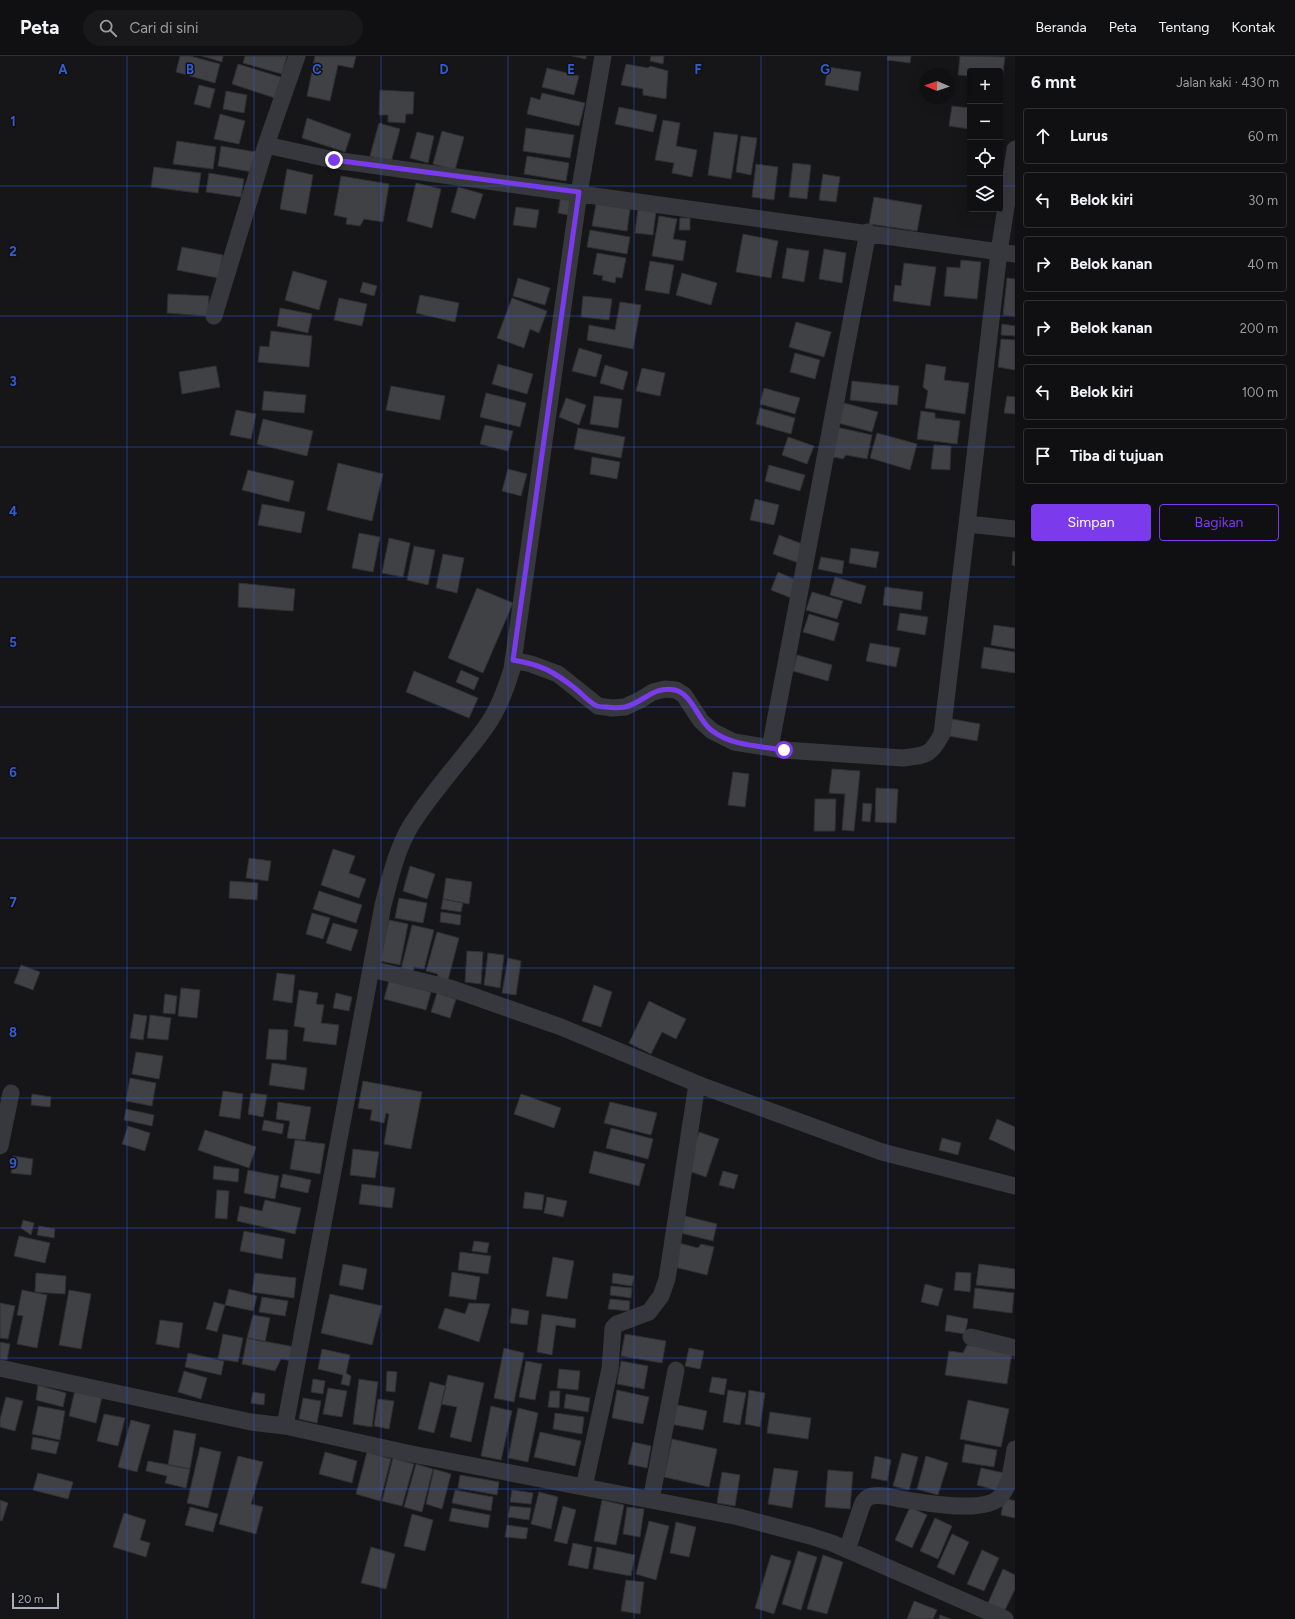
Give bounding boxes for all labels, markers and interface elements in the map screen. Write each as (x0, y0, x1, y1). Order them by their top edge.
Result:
search box (83, 10, 363, 46)
text: Peta (20, 16, 59, 39)
icon: search (97, 17, 119, 39)
text: Cari di sini (129, 19, 198, 37)
text: Beranda (1035, 19, 1087, 36)
text: Peta (1109, 19, 1137, 36)
text: Tentang (1159, 19, 1209, 36)
text: Kontak (1231, 19, 1275, 36)
text: A (58, 62, 68, 77)
text: B (186, 62, 194, 77)
text: C (312, 62, 322, 77)
text: D (439, 62, 449, 77)
text: E (567, 62, 575, 77)
text: F (694, 62, 702, 77)
text: G (820, 62, 830, 77)
north arrow (919, 68, 955, 104)
map controls (967, 68, 1003, 212)
button: + (967, 68, 1003, 104)
text: 6 mnt (1031, 72, 1076, 92)
text: Jalan kaki · 430 m (1176, 75, 1279, 90)
button: − (967, 104, 1003, 140)
text: 1 (10, 114, 16, 129)
icon: ahead (1032, 125, 1054, 147)
text: Lurus (1070, 127, 1108, 145)
text: 60 m (1248, 129, 1278, 144)
button: locate (967, 140, 1003, 176)
route end (325, 151, 343, 169)
button: layers (967, 176, 1003, 212)
icon: left (1032, 189, 1054, 211)
text: Belok kiri (1070, 191, 1133, 209)
text: 30 m (1248, 193, 1278, 208)
text: 2 (9, 244, 17, 259)
icon: right (1032, 253, 1054, 275)
text: Belok kanan (1070, 255, 1152, 273)
text: 40 m (1247, 257, 1278, 272)
icon: right (1032, 317, 1054, 339)
text: Belok kanan (1070, 319, 1152, 337)
text: 200 m (1240, 321, 1278, 336)
text: 3 (9, 374, 17, 389)
icon: left (1032, 381, 1054, 403)
text: Belok kiri (1070, 383, 1133, 401)
text: 100 m (1242, 385, 1278, 400)
icon: arrive (1032, 445, 1054, 467)
text: Tiba di tujuan (1070, 447, 1164, 465)
text: 4 (9, 504, 17, 519)
button: Simpan (1031, 504, 1151, 541)
button: Bagikan (1159, 504, 1279, 541)
text: 5 (9, 635, 17, 650)
route start (775, 741, 793, 759)
text: 6 (9, 765, 17, 780)
text: 7 (9, 895, 17, 910)
text: 8 (9, 1025, 17, 1040)
text: 9 (9, 1156, 17, 1171)
scale bar (12, 1591, 59, 1610)
text: 20 m (18, 1593, 43, 1606)

